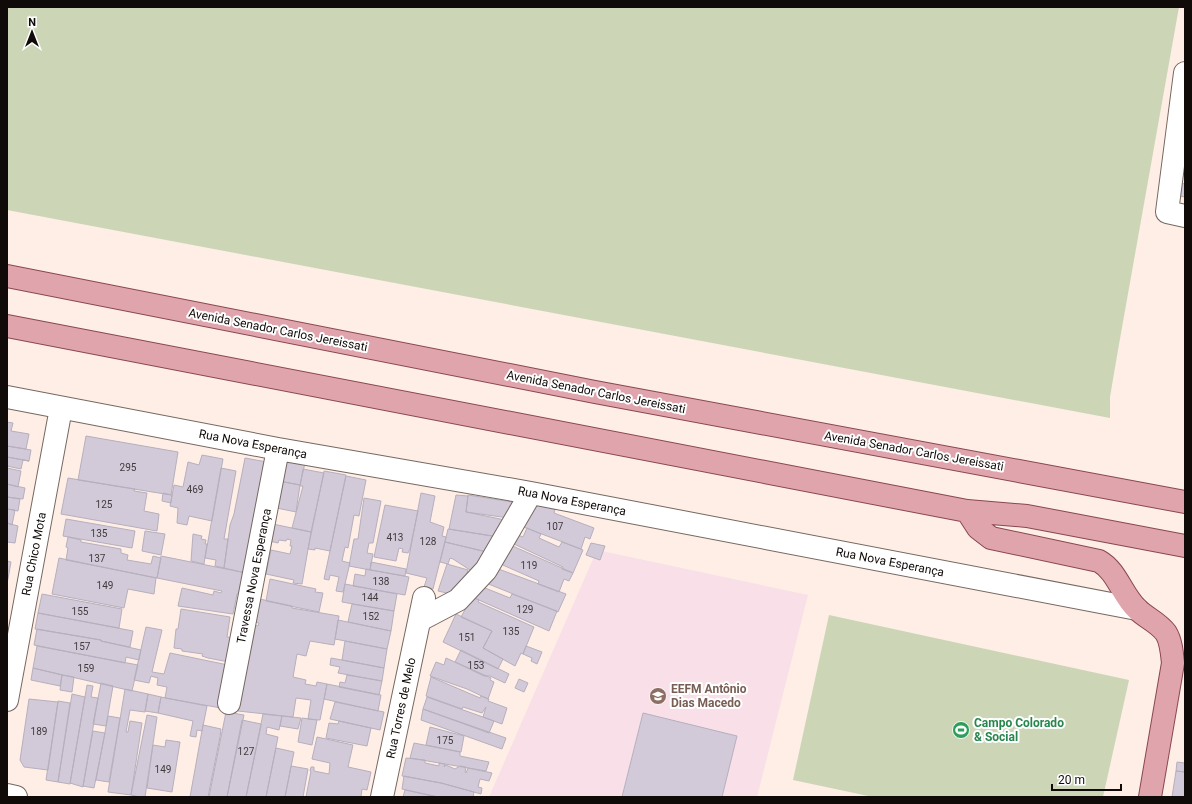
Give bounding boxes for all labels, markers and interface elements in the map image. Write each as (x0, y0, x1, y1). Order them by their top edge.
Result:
north arrow (12, 12, 52, 52)
text: N (28, 16, 36, 29)
street label: Avenida Senador Carlos Jereissati (187, 306, 369, 354)
street label: Avenida Senador Carlos Jereissati (505, 368, 687, 416)
street label: Rua Nova Esperança (198, 427, 308, 461)
street label: Avenida Senador Carlos Jereissati (823, 428, 1005, 474)
house number: 295 (120, 462, 137, 473)
house number: 469 (187, 484, 203, 495)
street label: Rua Nova Esperança (517, 484, 627, 518)
house number: 125 (96, 499, 113, 510)
street label: Travessa Nova Esperança (234, 507, 274, 645)
street label: Rua Chico Mota (19, 511, 49, 597)
house number: 107 (547, 521, 564, 532)
house number: 135 (91, 528, 108, 539)
house number: 413 (387, 532, 403, 543)
house number: 128 (420, 536, 437, 547)
street label: Rua Nova Esperança (835, 545, 945, 579)
house number: 137 (89, 553, 106, 564)
house number: 119 (521, 560, 537, 571)
house number: 138 (373, 576, 390, 587)
house number: 149 (97, 580, 113, 591)
house number: 144 (362, 592, 379, 603)
house number: 129 (517, 604, 533, 615)
house number: 155 (72, 606, 89, 617)
house number: 152 (363, 611, 380, 622)
house number: 135 (503, 626, 520, 637)
house number: 151 (459, 632, 475, 643)
house number: 157 (74, 641, 91, 652)
street label: Rua Torres de Melo (383, 656, 419, 760)
house number: 153 (468, 660, 484, 671)
house number: 159 (78, 663, 94, 674)
place label: EEFM Antônio Dias Macedo (671, 682, 747, 710)
school or university icon: EEFM Antônio Dias Macedo (648, 686, 668, 706)
place label: Campo Colorado & Social (974, 716, 1064, 744)
sports icon: Campo Colorado & Social (951, 720, 971, 740)
house number: 189 (31, 726, 47, 737)
house number: 175 (437, 735, 454, 746)
house number: 127 (238, 746, 255, 757)
house number: 149 (155, 764, 171, 775)
scale bar (1052, 766, 1121, 792)
text: 20 m (1058, 773, 1085, 787)

